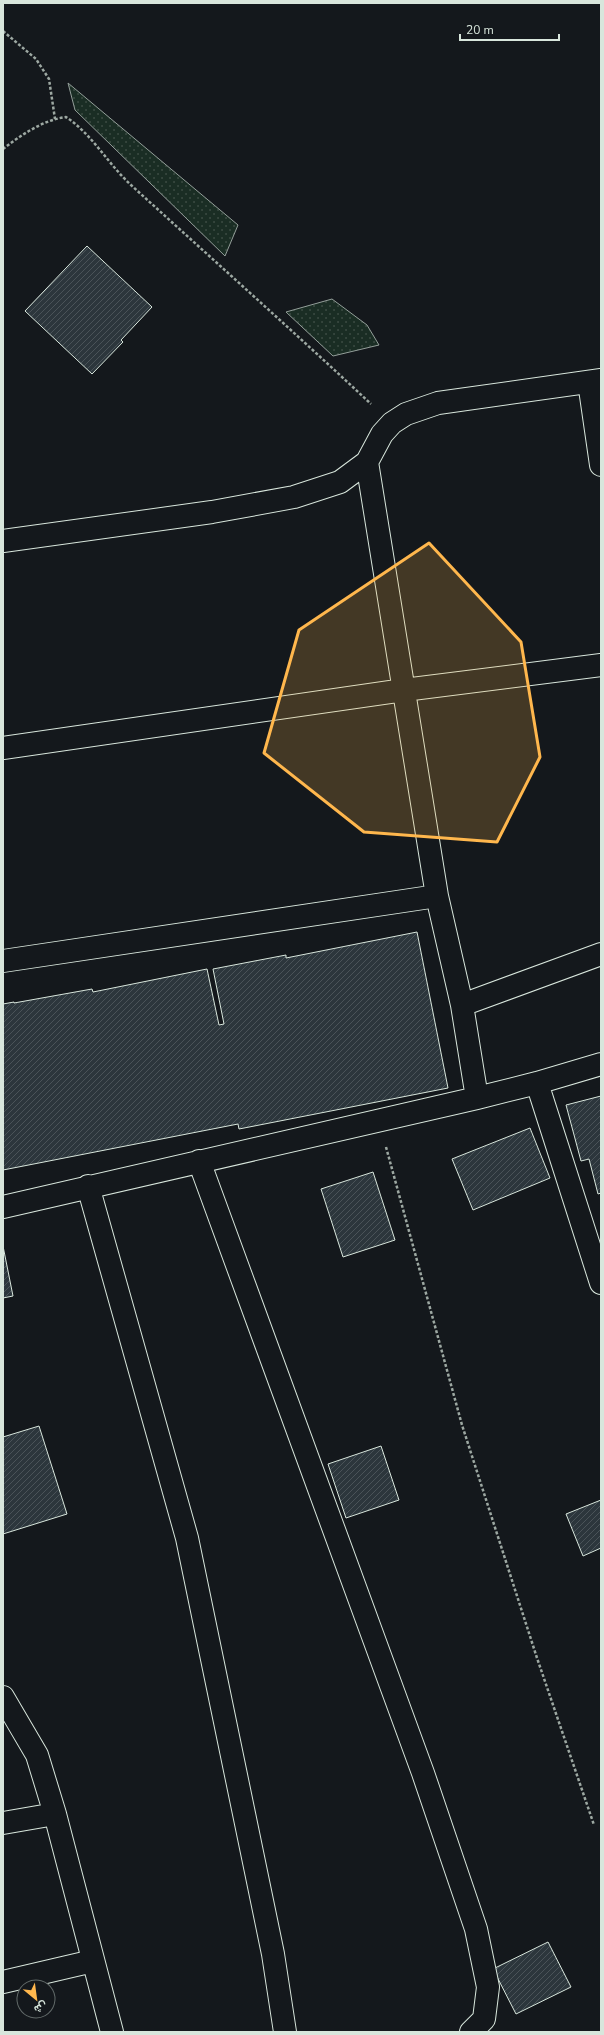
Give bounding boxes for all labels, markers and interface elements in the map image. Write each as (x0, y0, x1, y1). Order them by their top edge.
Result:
scale bar (460, 16, 559, 42)
text: 20 m (466, 22, 494, 38)
north arrow (16, 1979, 56, 2019)
text: ش (31, 1998, 50, 2017)

